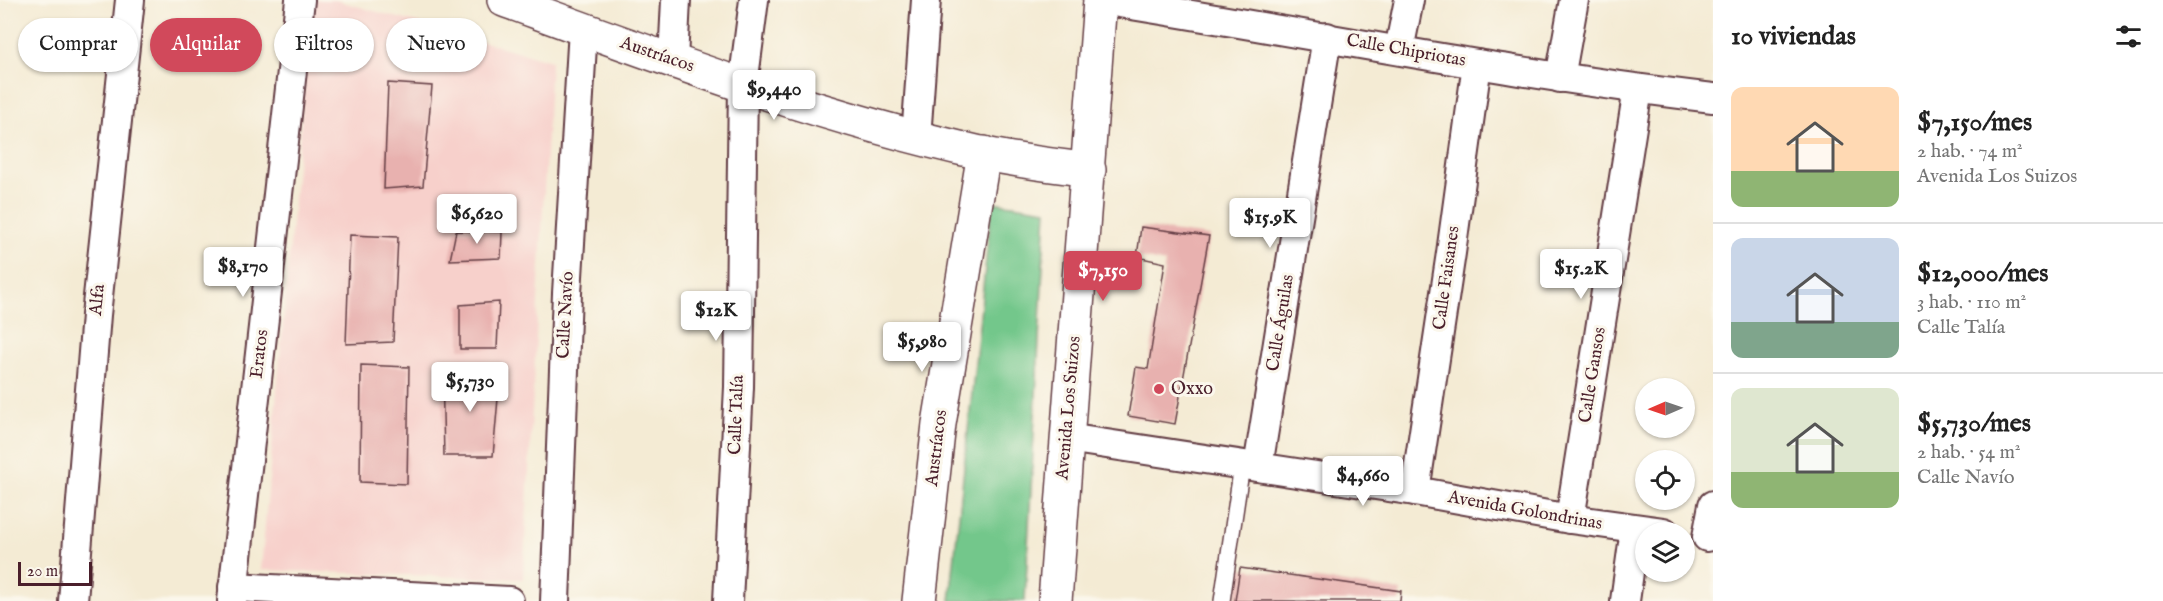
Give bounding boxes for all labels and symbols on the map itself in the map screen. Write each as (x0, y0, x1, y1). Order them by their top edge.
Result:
street label: Calle Chipriotas (1344, 29, 1468, 73)
street label: Austríacos (616, 31, 697, 78)
pin: $9,440 (725, 70, 823, 121)
pin: $6,620 (428, 194, 526, 245)
pin: $15.9K (1221, 198, 1319, 249)
street label: Calle Faisanes (1428, 225, 1466, 331)
pin: $8,170 (194, 247, 292, 298)
pin: $15.2K (1532, 249, 1630, 300)
pin: $7,150 (1054, 251, 1152, 302)
street label: Calle Navío (552, 270, 580, 359)
street label: Calle Águilas (1260, 273, 1300, 373)
street label: Alfa (85, 283, 111, 318)
pin: $12K (680, 291, 752, 342)
pin: $5,980 (873, 322, 971, 373)
street label: Calle Gansos (1574, 325, 1612, 425)
street label: Eratos (246, 328, 274, 380)
street label: Avenida Los Suizos (1051, 335, 1087, 482)
pin: $5,730 (421, 362, 519, 413)
street label: Calle Talía (724, 375, 750, 455)
place label: Oxxo (1171, 378, 1213, 401)
north arrow (1635, 378, 1695, 438)
marker: Oxxo (1152, 382, 1166, 396)
street label: Austríacos (921, 408, 953, 489)
pin: $4,660 (1314, 456, 1412, 507)
street label: Avenida Golondrinas (1445, 486, 1604, 536)
scale bar (18, 559, 92, 586)

